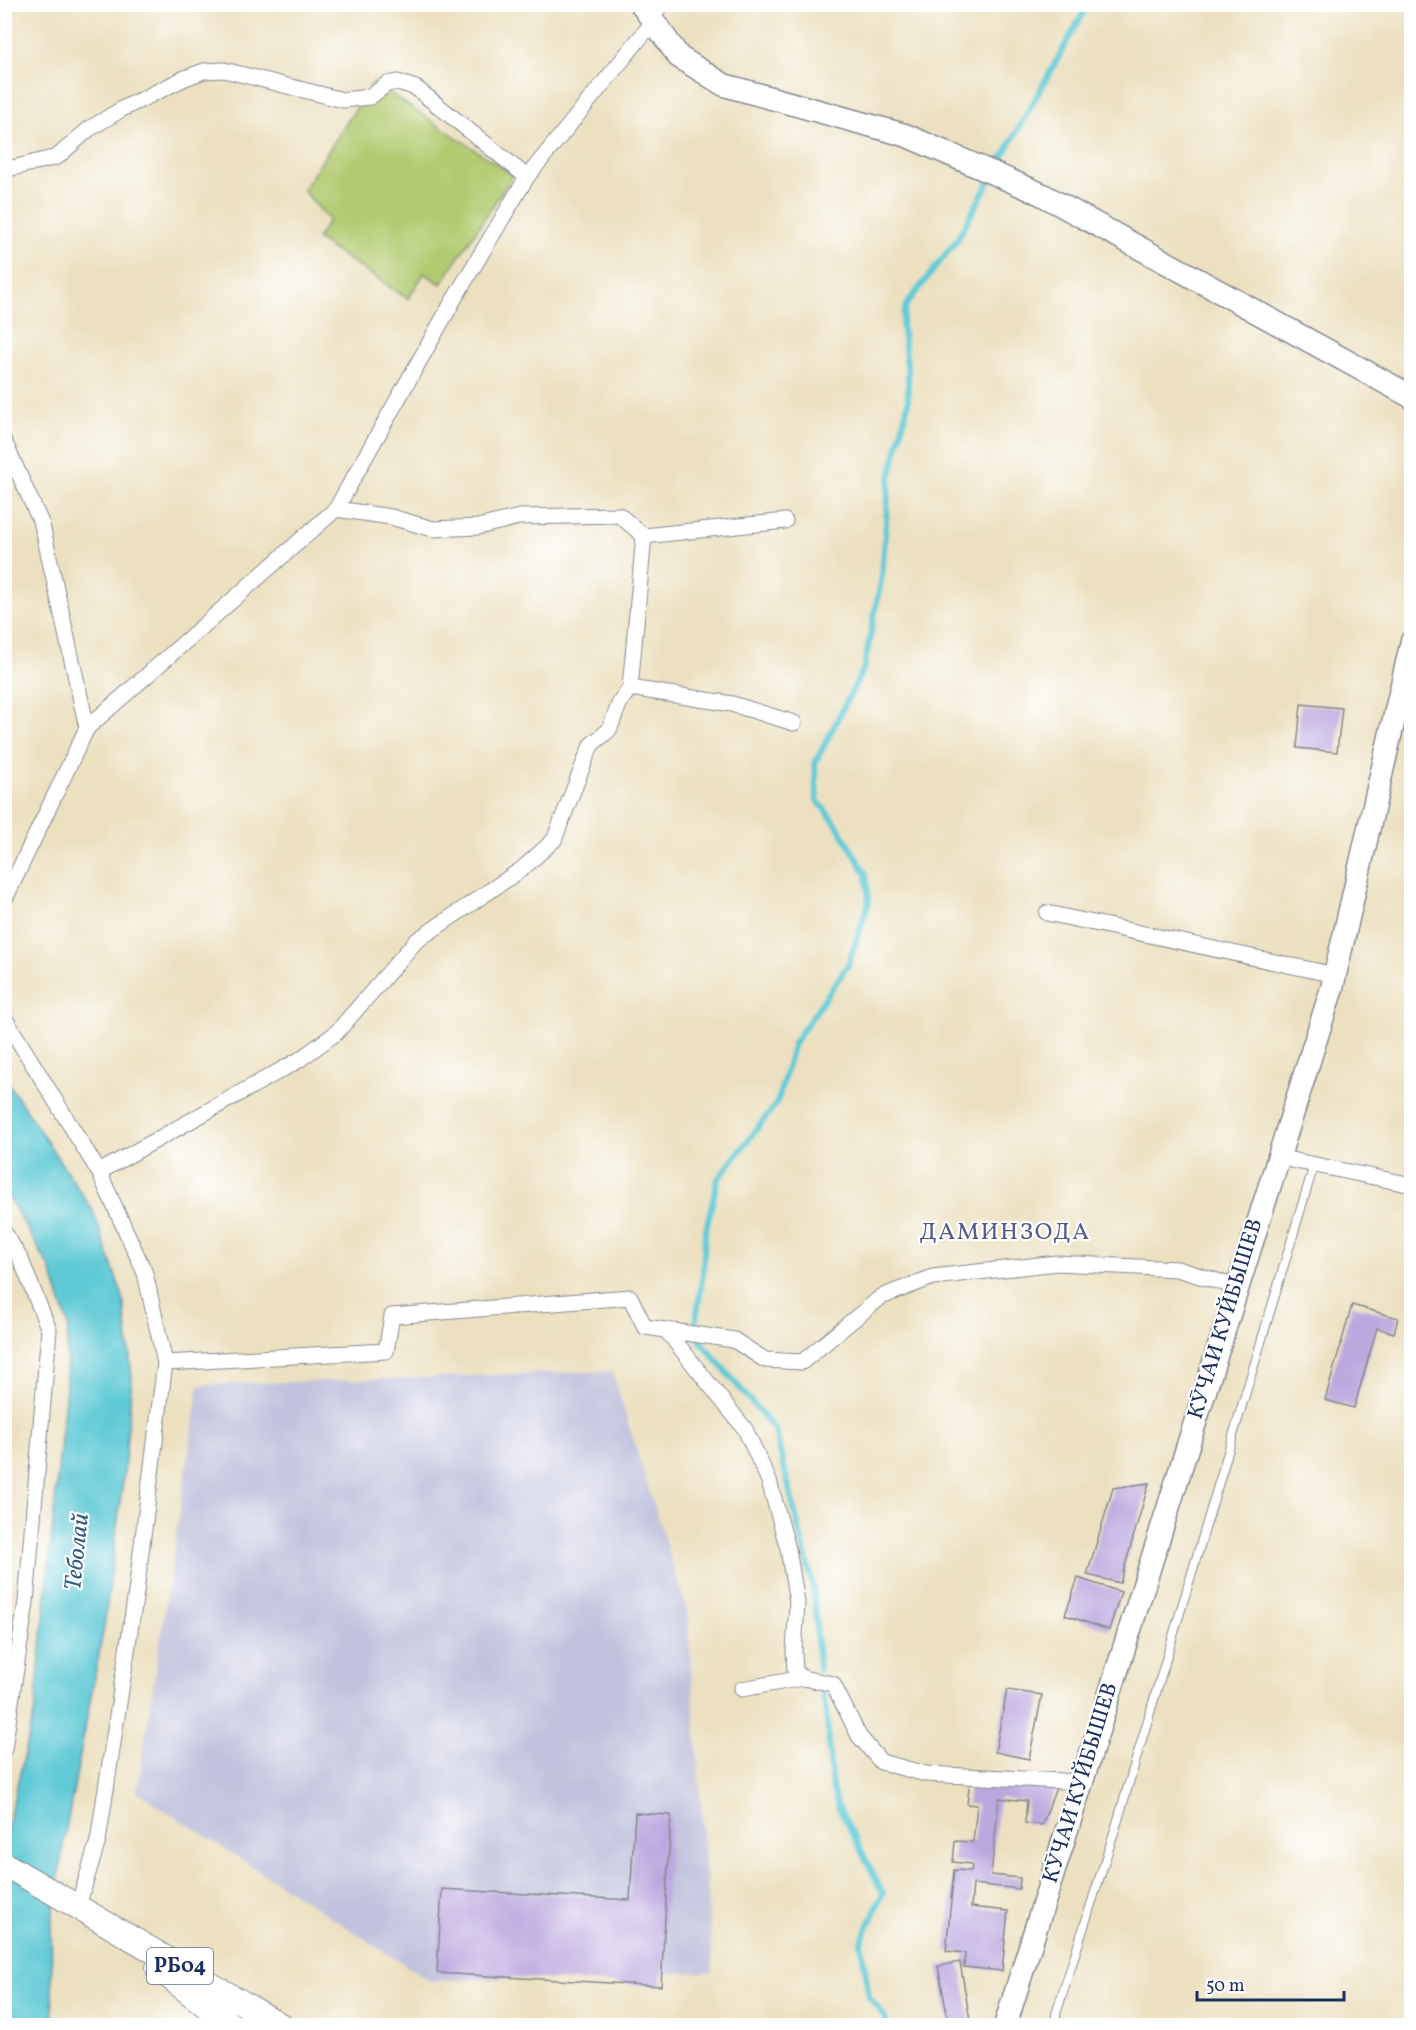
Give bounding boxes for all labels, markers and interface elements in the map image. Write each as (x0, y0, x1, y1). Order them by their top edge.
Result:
street label: КӮЧАИ КУЙБЫШЕВ (1181, 1215, 1271, 1423)
district label: ДАМИНЗОДА (919, 1216, 1091, 1250)
water label: Теболай (57, 1512, 99, 1592)
street label: КӮЧАИ КУЙБЫШЕВ (1036, 1679, 1126, 1887)
road number: РБ04 (147, 1948, 213, 1984)
scale bar (1197, 1964, 1344, 2002)
text: 50 m (1206, 1974, 1245, 1999)

